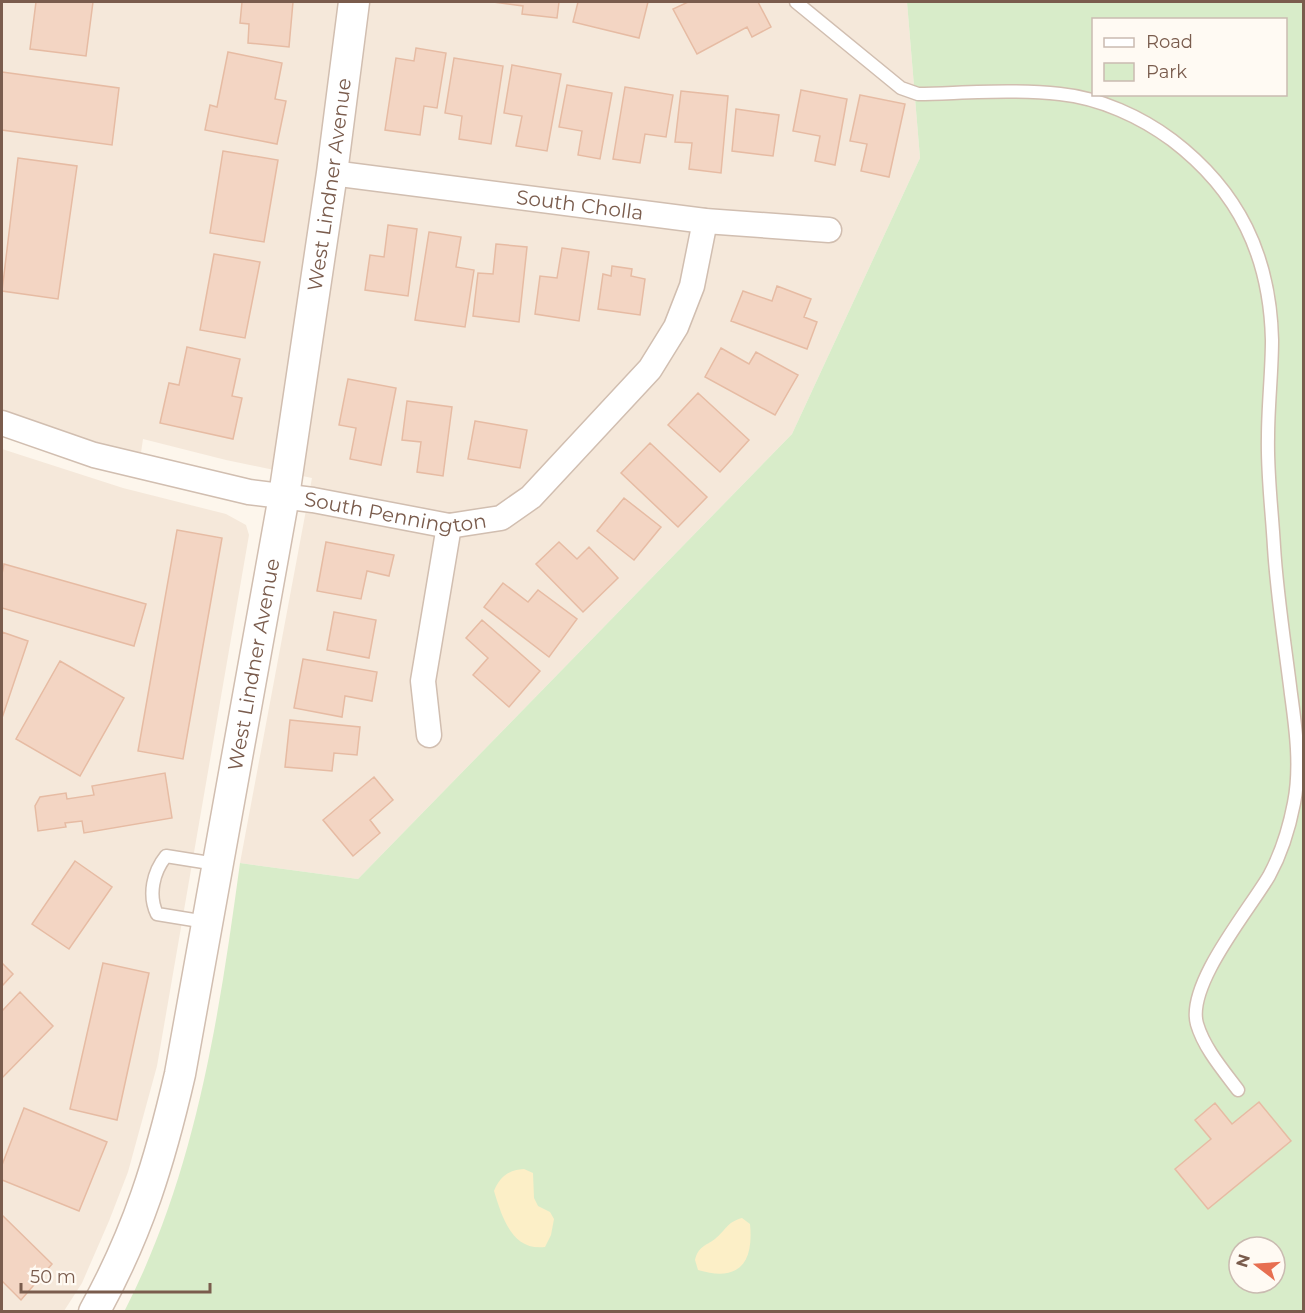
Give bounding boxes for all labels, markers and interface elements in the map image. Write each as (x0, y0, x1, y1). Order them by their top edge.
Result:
legend (1092, 18, 1287, 96)
text: Road (1146, 31, 1193, 53)
text: Park (1146, 61, 1187, 83)
street label: West Lindner Avenue (303, 77, 356, 293)
street label: South Cholla (515, 185, 645, 225)
street label: South Pennington (303, 487, 488, 539)
street label: West Lindner Avenue (223, 557, 285, 773)
north arrow (1227, 1235, 1287, 1295)
text: N (1232, 1252, 1254, 1270)
scale bar (21, 1256, 210, 1294)
text: 50 m (30, 1266, 76, 1288)

